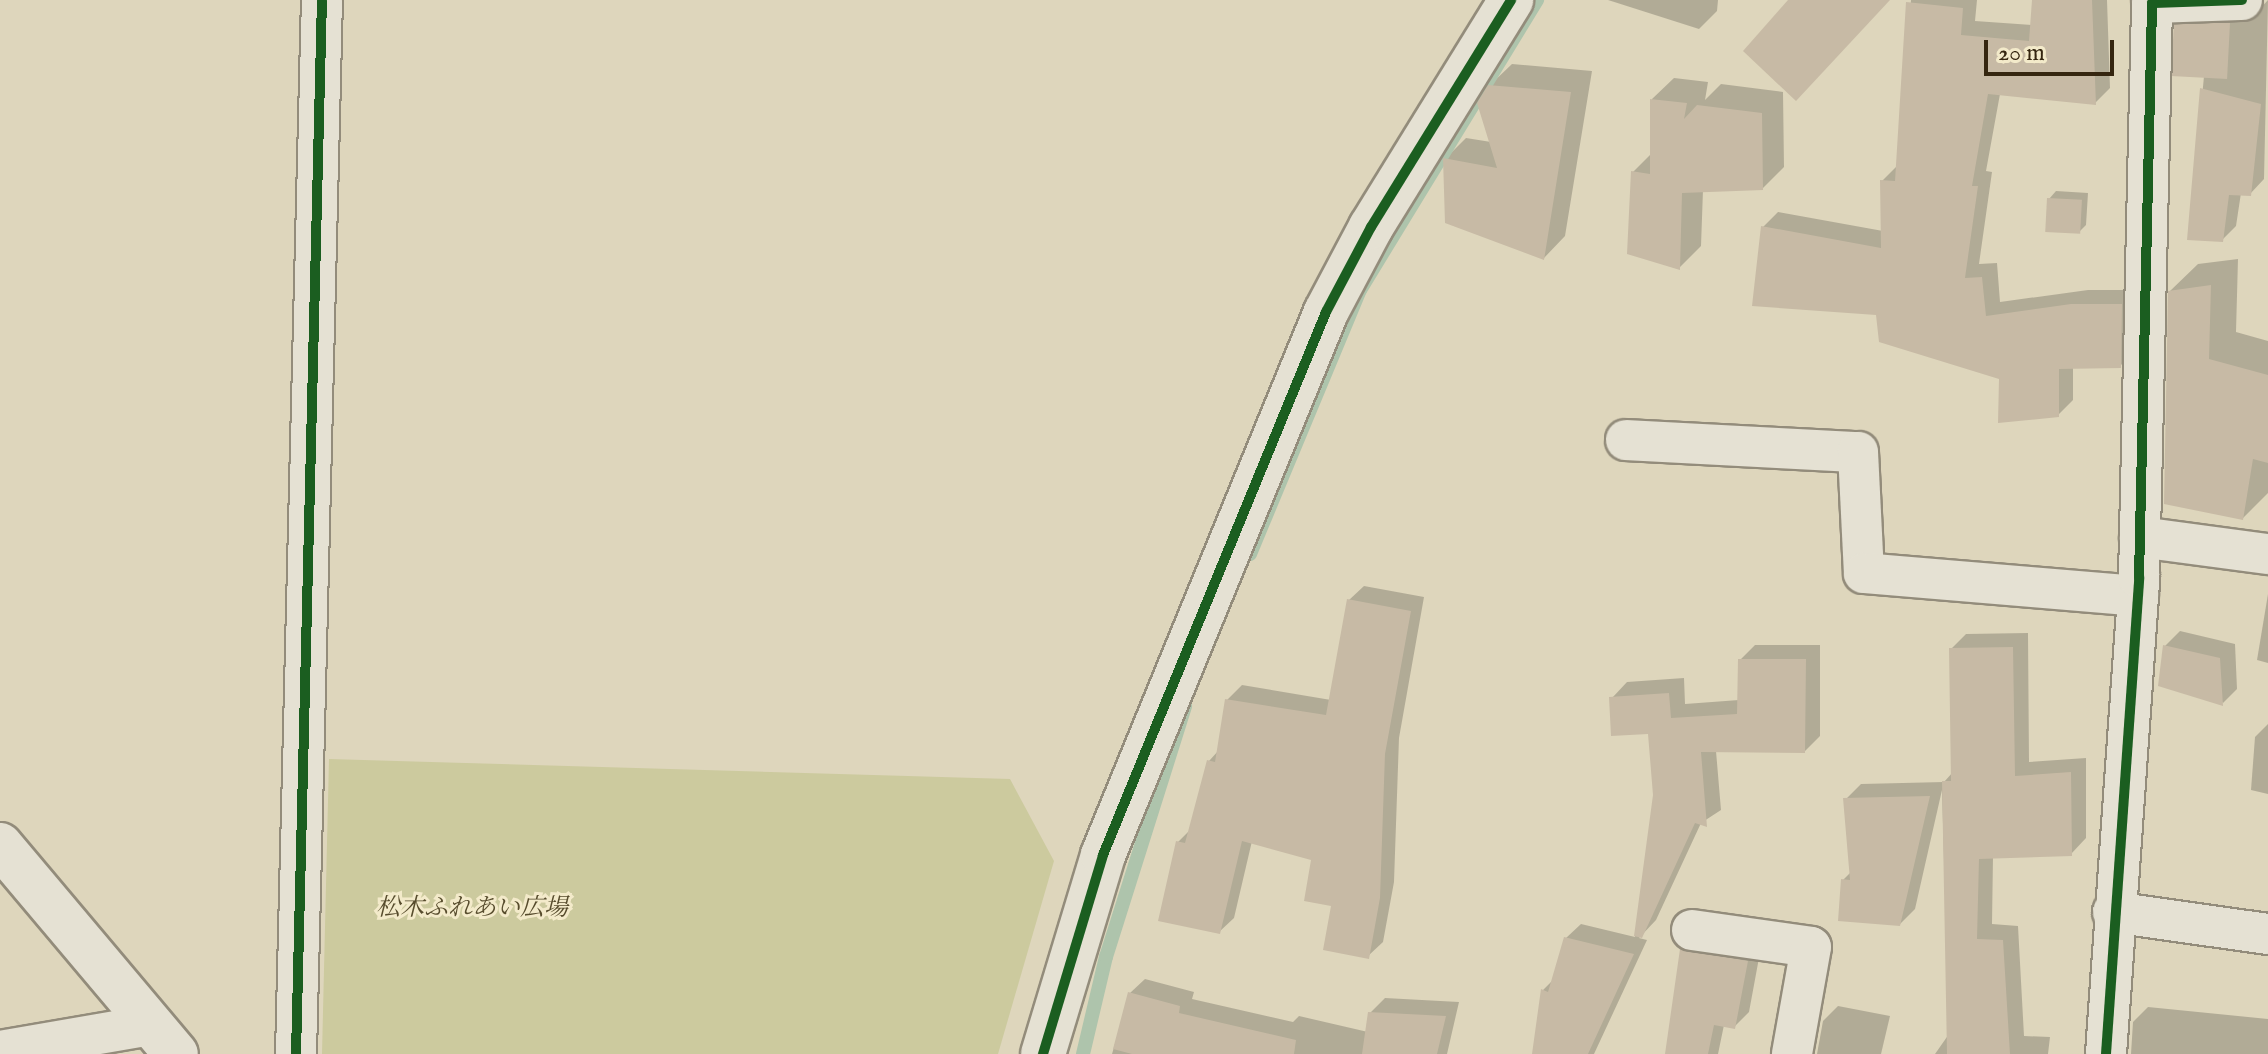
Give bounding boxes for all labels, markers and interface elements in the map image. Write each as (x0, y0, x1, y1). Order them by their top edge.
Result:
scale bar (1988, 24, 2118, 74)
text: 20 m (1998, 38, 2045, 69)
park label: 松木ふれあい広場 (376, 895, 568, 923)

